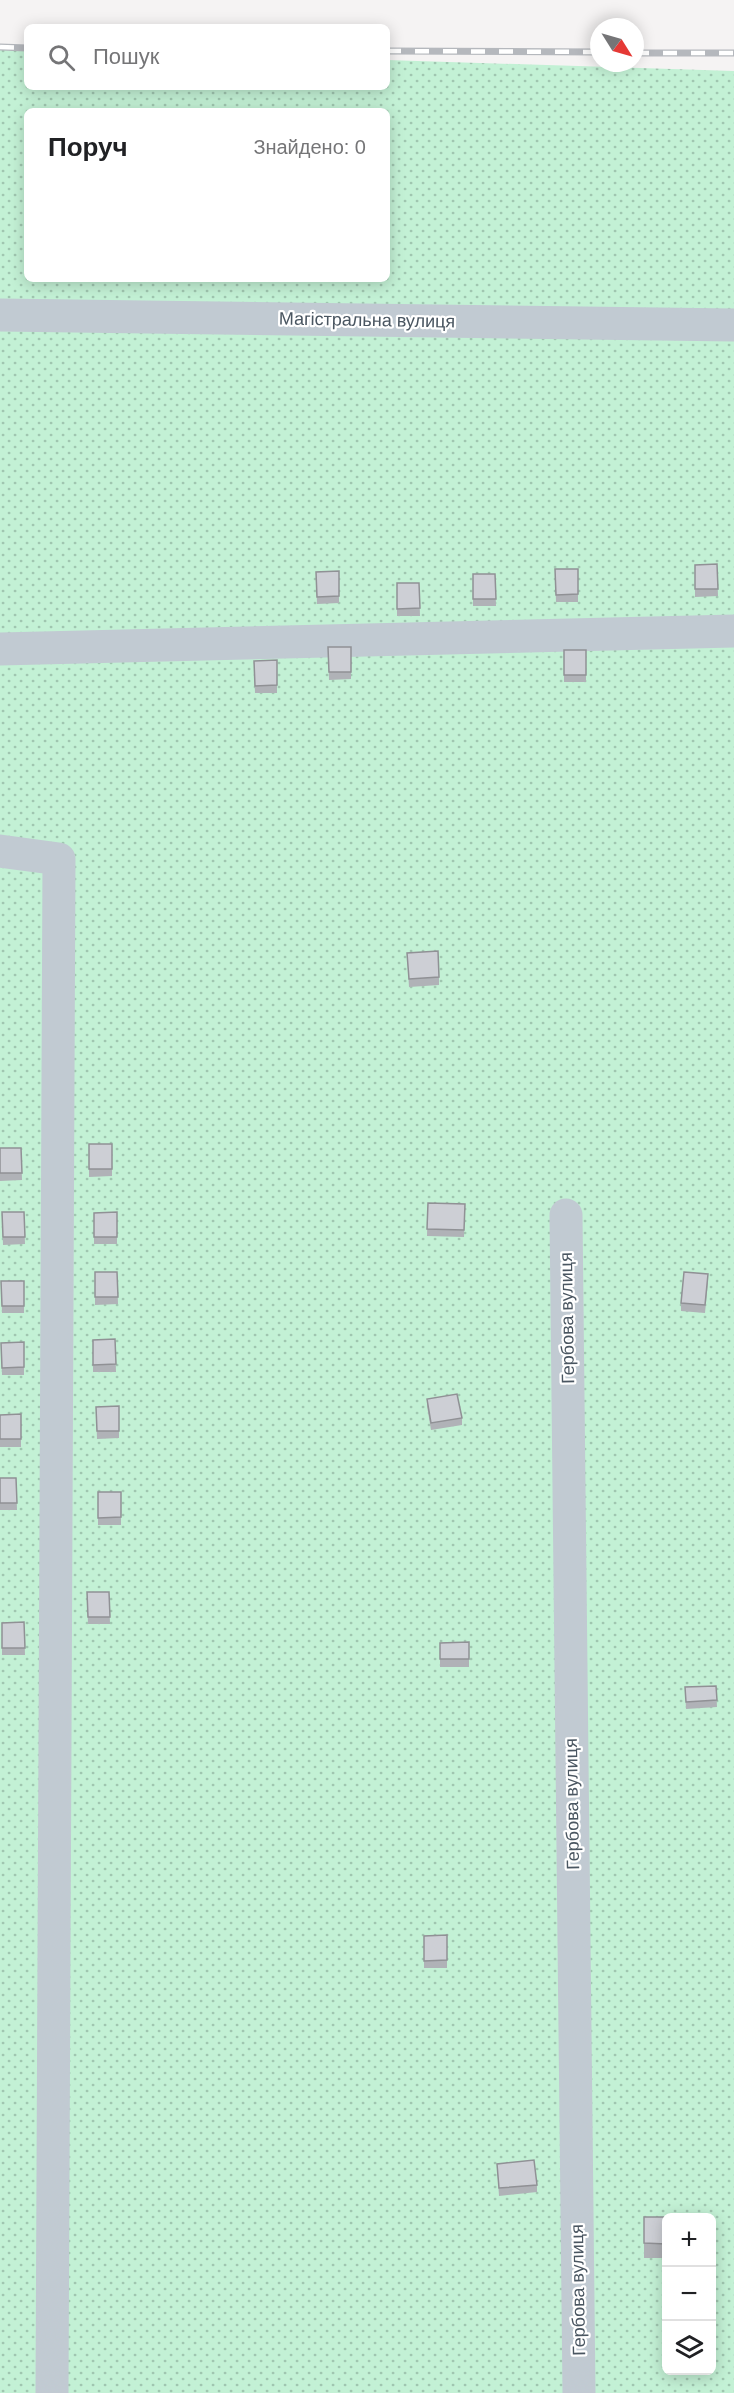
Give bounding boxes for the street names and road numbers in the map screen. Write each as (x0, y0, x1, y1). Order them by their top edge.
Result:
street label: Магістральна вулиця (279, 308, 455, 332)
street label: Гербова вулиця (556, 1252, 578, 1384)
street label: Гербова вулиця (561, 1738, 583, 1870)
street label: Гербова вулиця (567, 2224, 589, 2356)

